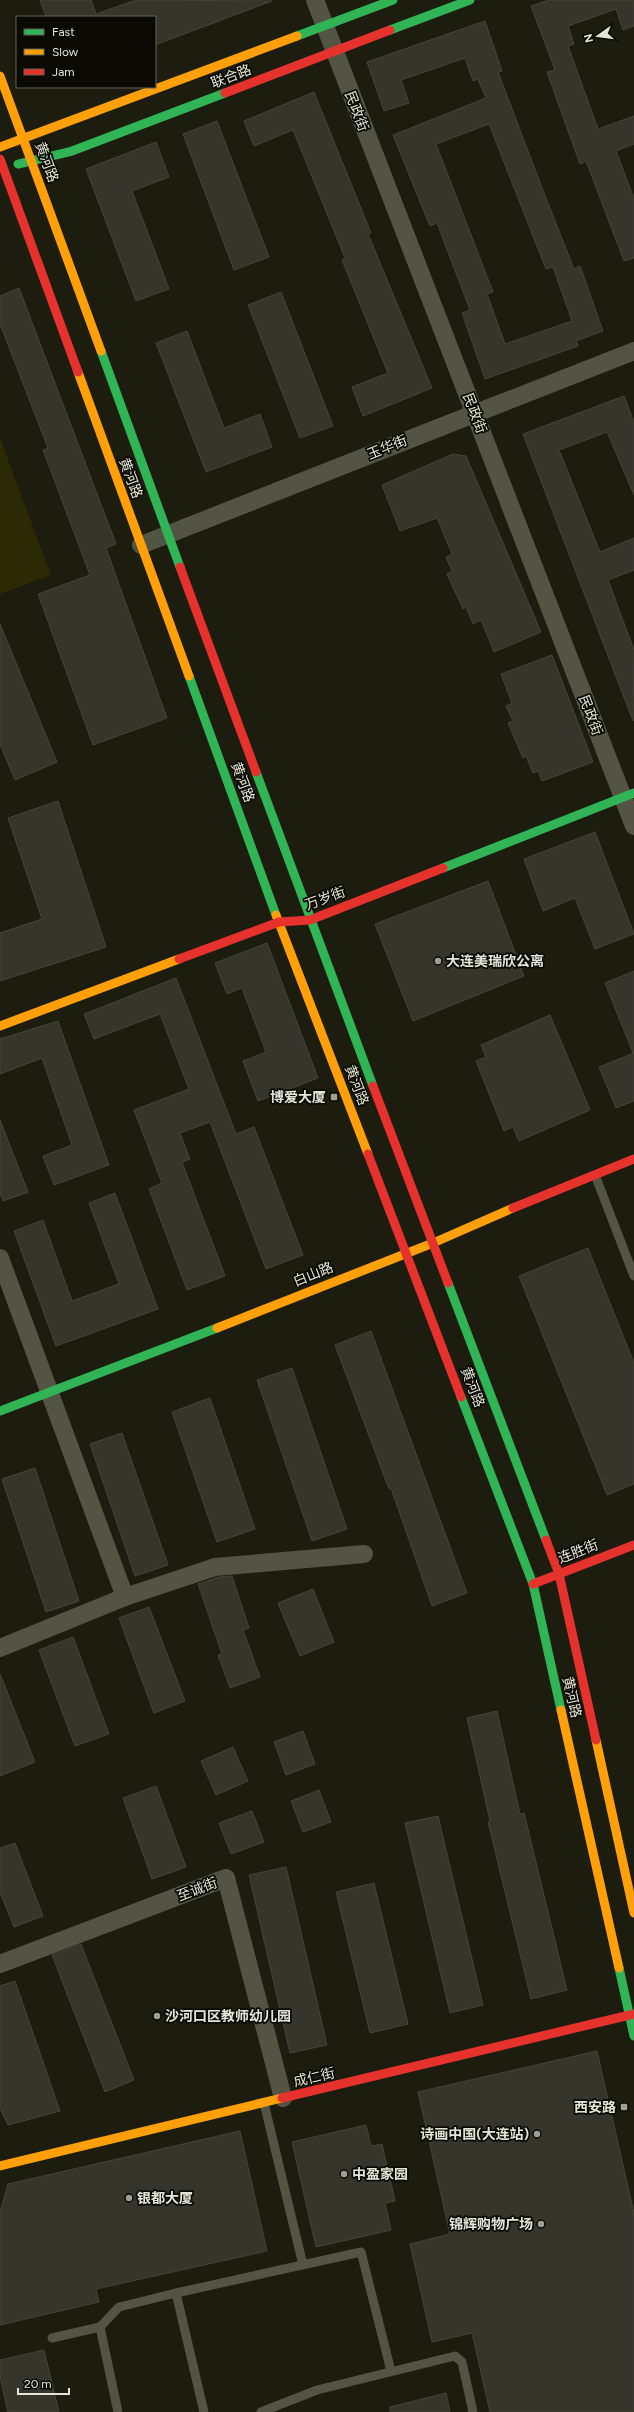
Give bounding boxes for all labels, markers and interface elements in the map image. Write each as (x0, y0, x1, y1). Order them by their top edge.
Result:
legend (16, 16, 156, 88)
north arrow (578, 16, 618, 56)
text: Fast (52, 25, 75, 39)
text: N (581, 33, 596, 44)
text: Slow (52, 45, 79, 59)
street label: 联合路 (209, 61, 254, 92)
text: Jam (52, 65, 75, 79)
street label: 民政街 (341, 89, 372, 134)
street label: 黄河路 (31, 140, 62, 185)
street label: 民政街 (459, 391, 490, 436)
street label: 玉华街 (365, 432, 410, 463)
street label: 黄河路 (115, 456, 146, 501)
street label: 民政街 (575, 693, 606, 738)
street label: 黄河路 (227, 760, 258, 805)
street label: 万岁街 (303, 883, 348, 914)
place label: 大连美瑞欣公离 (446, 953, 544, 970)
marker: 大连美瑞欣公离 (433, 956, 443, 966)
street label: 黄河路 (341, 1063, 372, 1108)
place label: 博爱大厦 (270, 1089, 326, 1106)
marker: 博爱大厦 (329, 1092, 339, 1102)
street label: 白山路 (291, 1259, 336, 1290)
street label: 黄河路 (457, 1365, 488, 1410)
street label: 连胜街 (556, 1536, 601, 1567)
street label: 黄河路 (559, 1675, 585, 1719)
street label: 至诚街 (175, 1874, 220, 1905)
place label: 沙河口区教师幼儿园 (165, 2008, 291, 2025)
marker: 沙河口区教师幼儿园 (152, 2011, 162, 2021)
street label: 成仁街 (292, 2064, 336, 2090)
place label: 西安路 (574, 2099, 616, 2116)
marker: 西安路 (619, 2102, 629, 2112)
place label: 诗画中国(大连站) (420, 2126, 529, 2143)
marker: 诗画中国(大连站) (532, 2129, 542, 2139)
place label: 中盈家园 (352, 2166, 408, 2183)
marker: 中盈家园 (339, 2169, 349, 2179)
place label: 银都大厦 (137, 2190, 193, 2207)
marker: 银都大厦 (124, 2193, 134, 2203)
place label: 锦辉购物广场 (449, 2216, 533, 2233)
marker: 锦辉购物广场 (536, 2219, 546, 2229)
scale bar (18, 2370, 69, 2396)
text: 20 m (24, 2377, 52, 2391)

